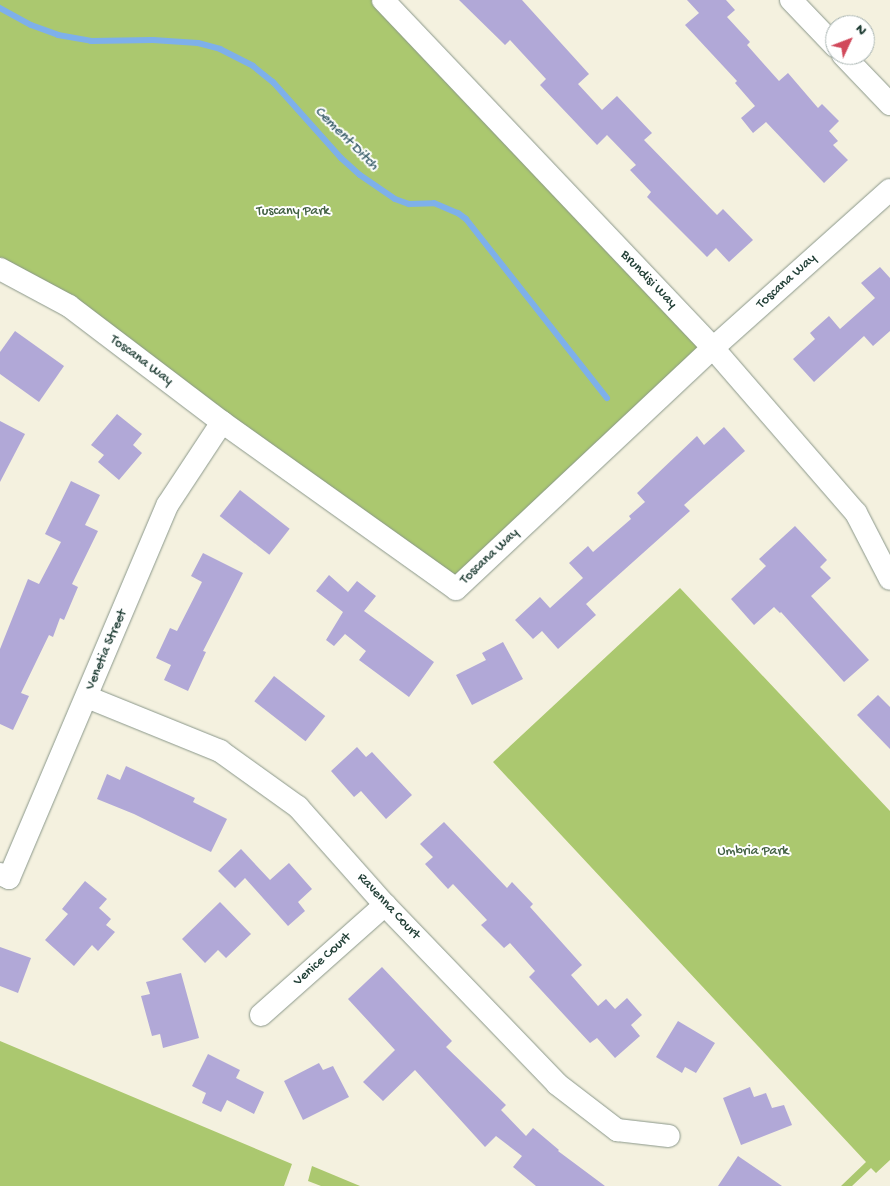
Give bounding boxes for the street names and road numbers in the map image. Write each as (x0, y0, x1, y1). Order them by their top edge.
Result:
street label: Brundisi Way (616, 247, 680, 313)
street label: Toscana Way (754, 251, 820, 313)
street label: Toscana Way (106, 332, 176, 390)
street label: Toscana Way (457, 525, 523, 589)
street label: Venetia Street (82, 607, 132, 693)
street label: Ravenna Court (353, 870, 423, 944)
street label: Venice Court (291, 930, 355, 990)

